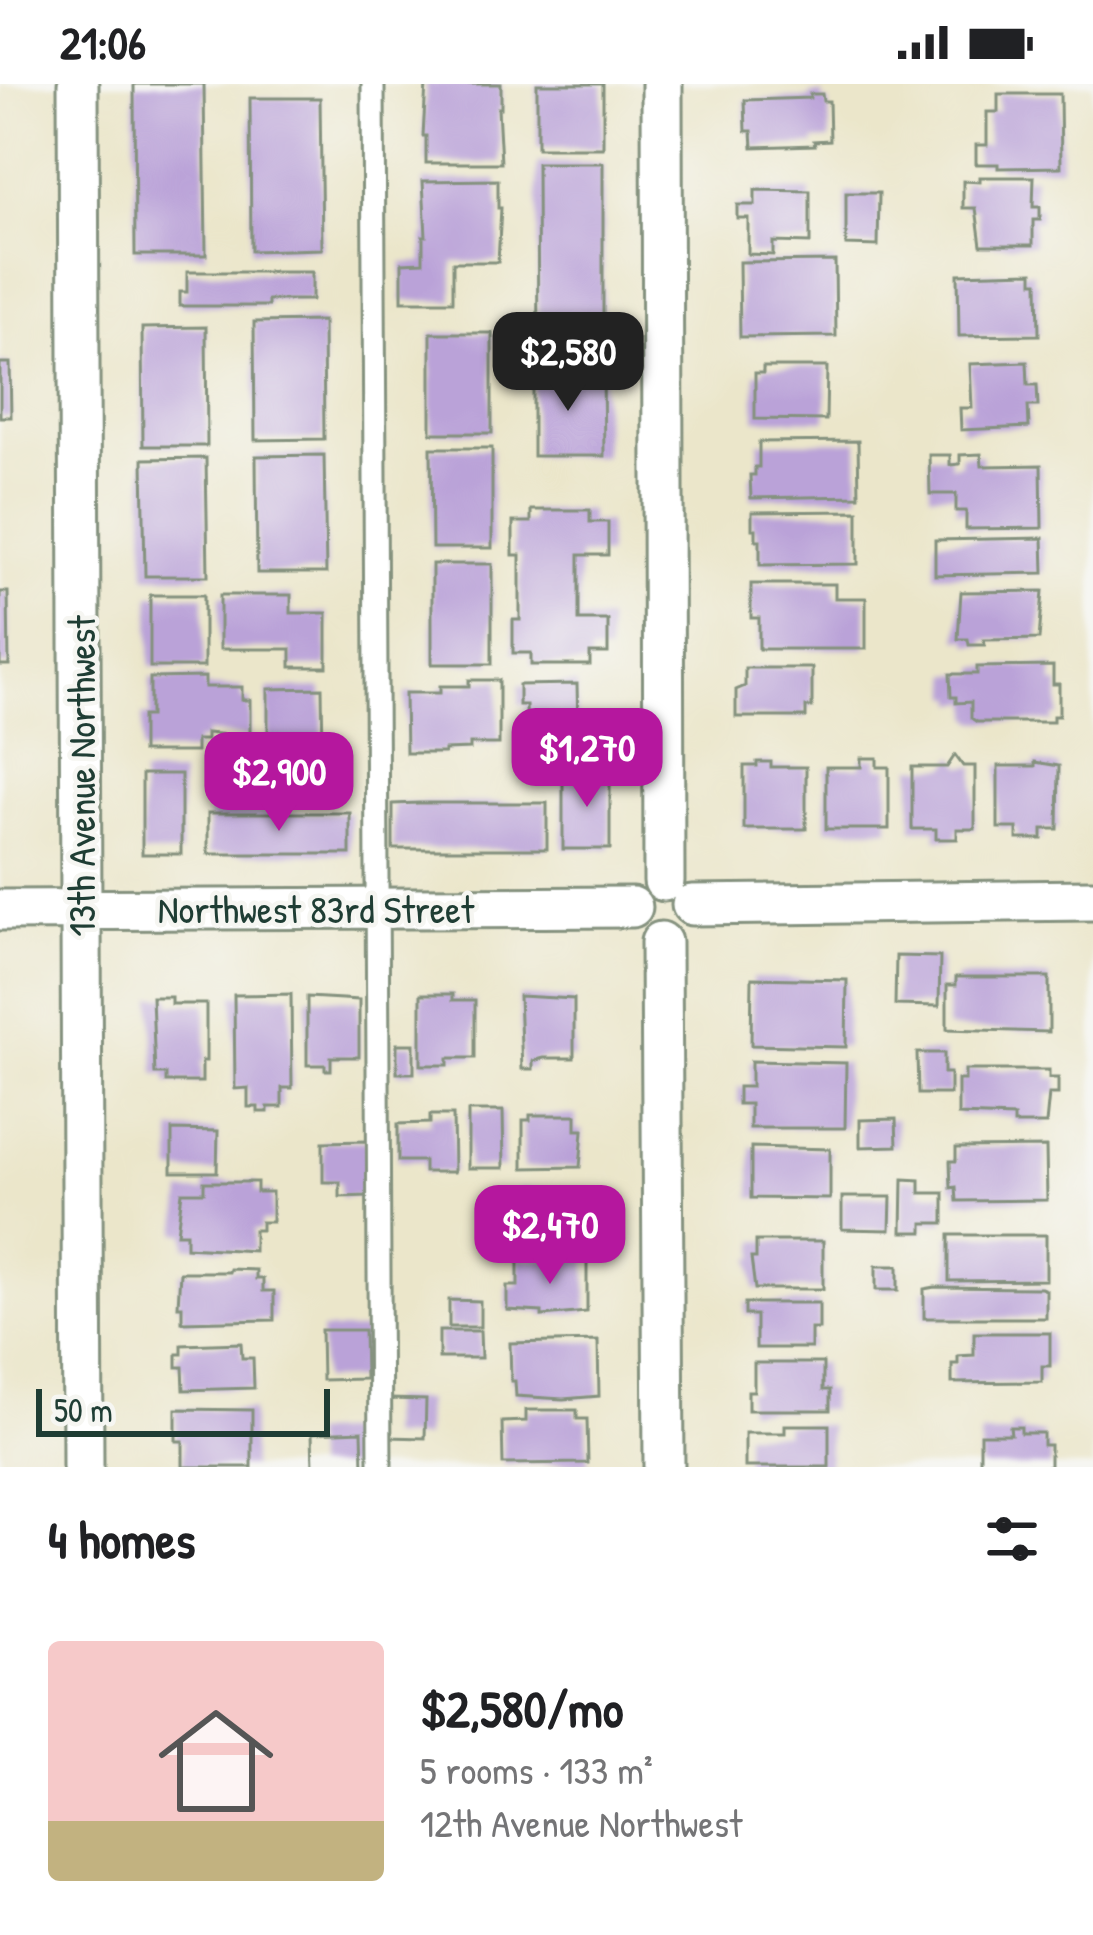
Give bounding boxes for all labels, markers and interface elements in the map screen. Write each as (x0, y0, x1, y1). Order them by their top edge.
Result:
text: 21:06 (60, 12, 146, 73)
pin: $2,580 (470, 312, 666, 414)
text: $2,580 (520, 324, 616, 377)
street label: 13th Avenue Northwest (54, 615, 107, 937)
pin: $1,270 (489, 708, 685, 810)
text: $1,270 (539, 720, 635, 773)
pin: $2,900 (181, 732, 377, 834)
text: $2,900 (231, 744, 327, 797)
street label: Northwest 83rd Street (158, 882, 475, 935)
pin: $2,470 (452, 1185, 648, 1287)
text: $2,470 (501, 1197, 599, 1250)
scale bar (36, 1383, 330, 1436)
text: 50 m (54, 1388, 113, 1432)
text: 4 homes (48, 1505, 195, 1574)
icon: filters (979, 1506, 1045, 1572)
text: $2,580/mo (420, 1674, 623, 1743)
icon: home (144, 1689, 288, 1833)
text: 5 rooms · 133 m² (420, 1743, 653, 1796)
text: 12th Avenue Northwest (420, 1796, 742, 1849)

